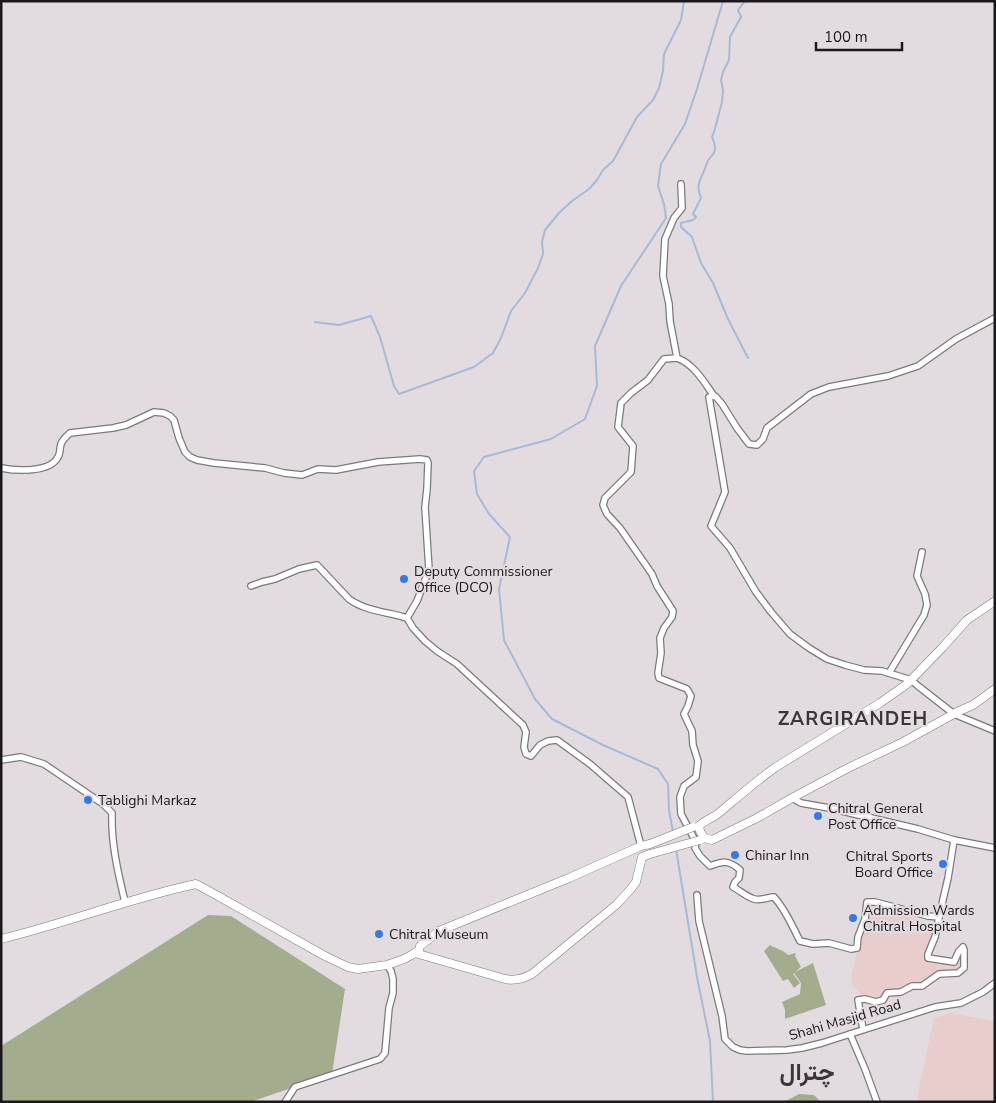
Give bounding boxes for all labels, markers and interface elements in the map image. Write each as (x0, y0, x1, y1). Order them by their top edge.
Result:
scale bar (816, 20, 902, 52)
text: 100 m (824, 27, 868, 47)
place label: Deputy Commissioner Office (DCO) (414, 562, 552, 597)
marker: Deputy Commissioner Office (DCO) (398, 573, 410, 585)
district label: ZARGIRANDEH (778, 706, 928, 732)
place label: Tablighi Markaz (98, 791, 197, 810)
marker: Tablighi Markaz (82, 794, 94, 806)
place label: Chitral General Post Office (828, 799, 924, 834)
marker: Chitral General Post Office (812, 810, 824, 822)
place label: Chinar Inn (745, 846, 809, 865)
place label: Chitral Sports Board Office (846, 847, 933, 882)
marker: Chinar Inn (729, 849, 741, 861)
marker: Chitral Sports Board Office (937, 858, 949, 870)
place label: Admission Wards Chitral Hospital (863, 901, 975, 936)
marker: Admission Wards Chitral Hospital (847, 912, 859, 924)
place label: Chitral Museum (389, 925, 488, 944)
marker: Chitral Museum (373, 928, 385, 940)
street label: Shahi Masjid Road (787, 995, 903, 1045)
district label: چترال (780, 1056, 834, 1088)

